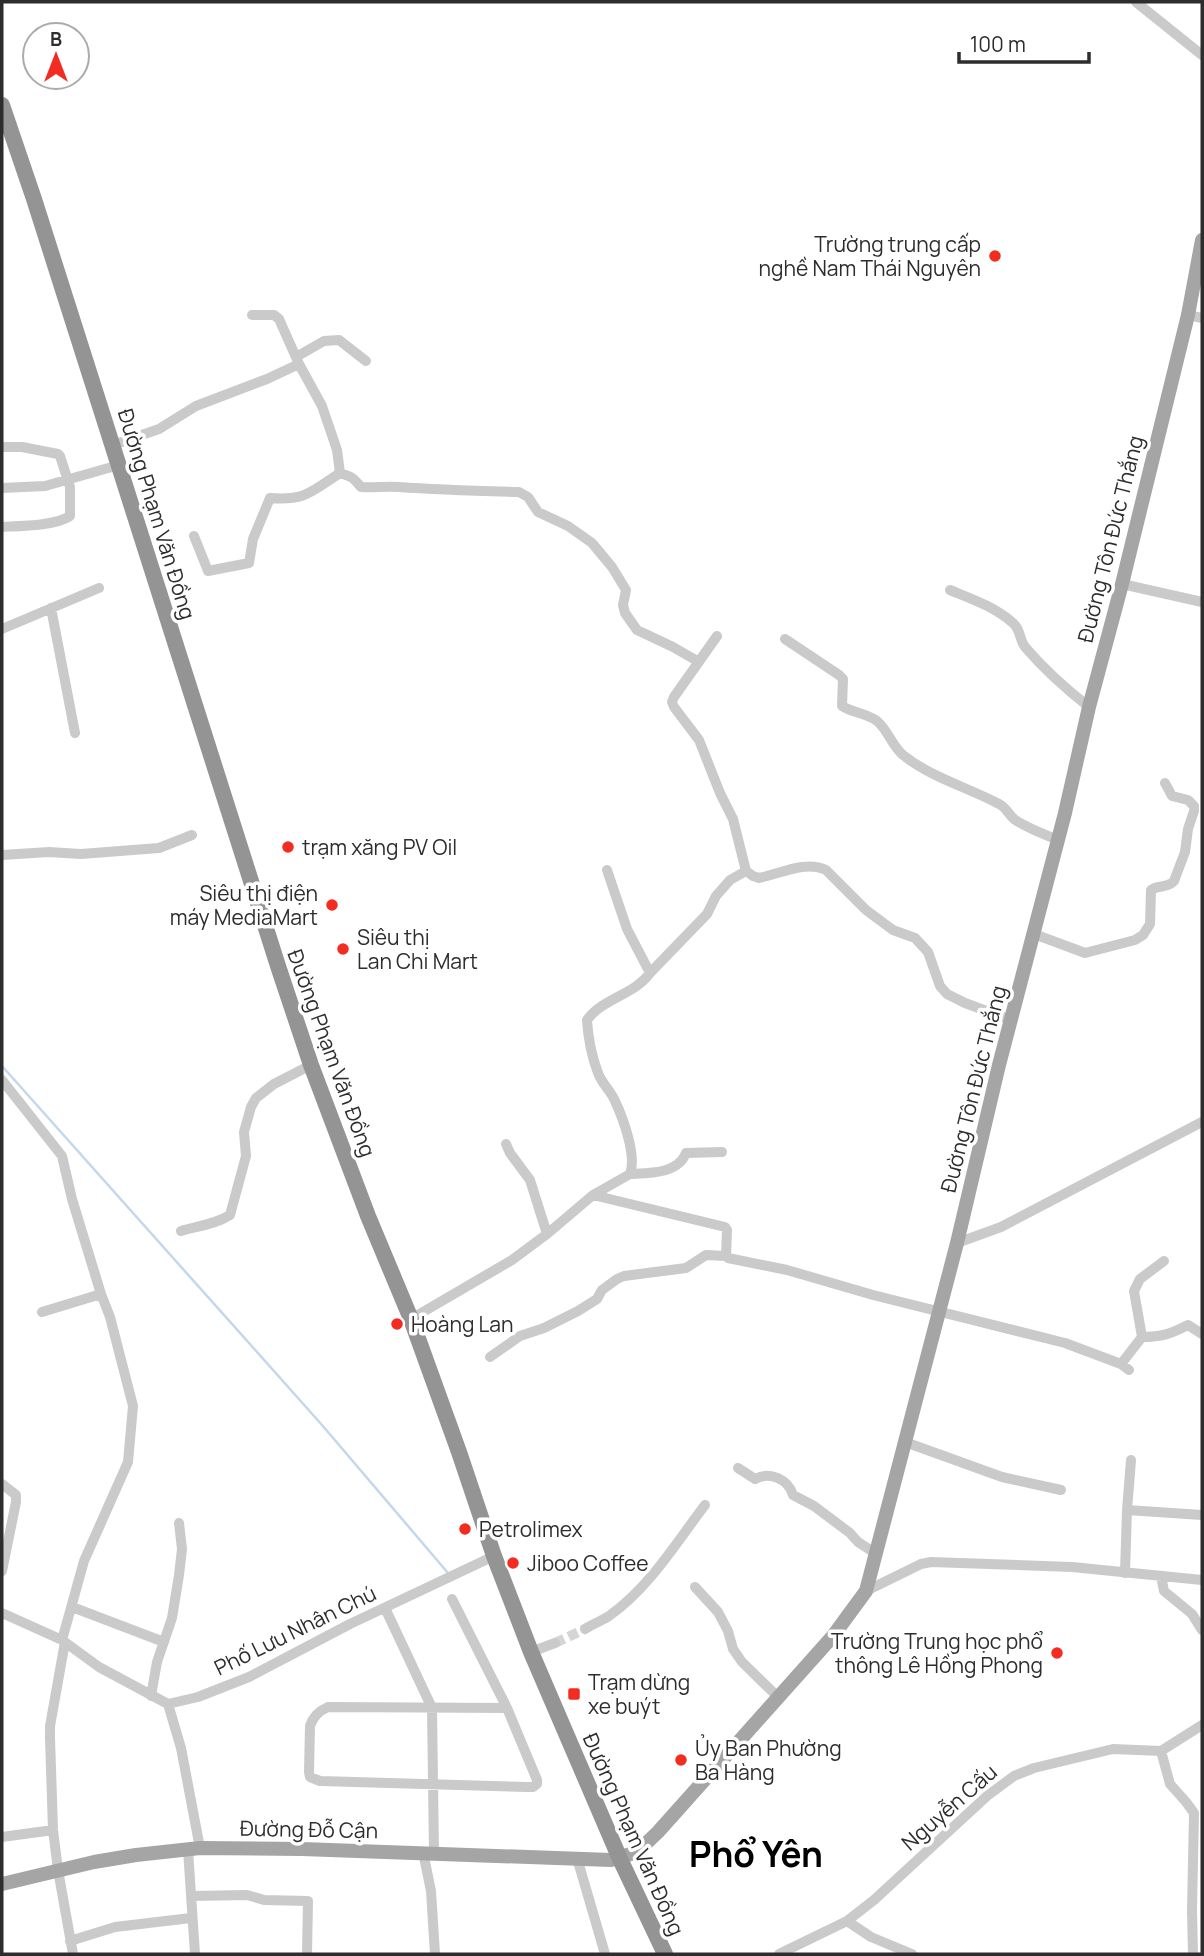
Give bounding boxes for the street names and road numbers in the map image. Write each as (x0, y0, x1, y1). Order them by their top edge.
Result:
street label: Đường Phạm Văn Đồng (112, 405, 202, 623)
street label: Đường Tôn Đức Thắng (1071, 433, 1149, 645)
street label: Đường Phạm Văn Đồng (281, 946, 383, 1160)
street label: Đường Tôn Đức Thắng (934, 983, 1012, 1195)
street label: Phố Lưu Nhân Chú (209, 1579, 381, 1681)
street label: Đường Phạm Văn Đồng (577, 1728, 691, 1940)
street label: Nguyễn Cấu (895, 1758, 1003, 1856)
street label: Đường Đỗ Cận (240, 1814, 378, 1844)

